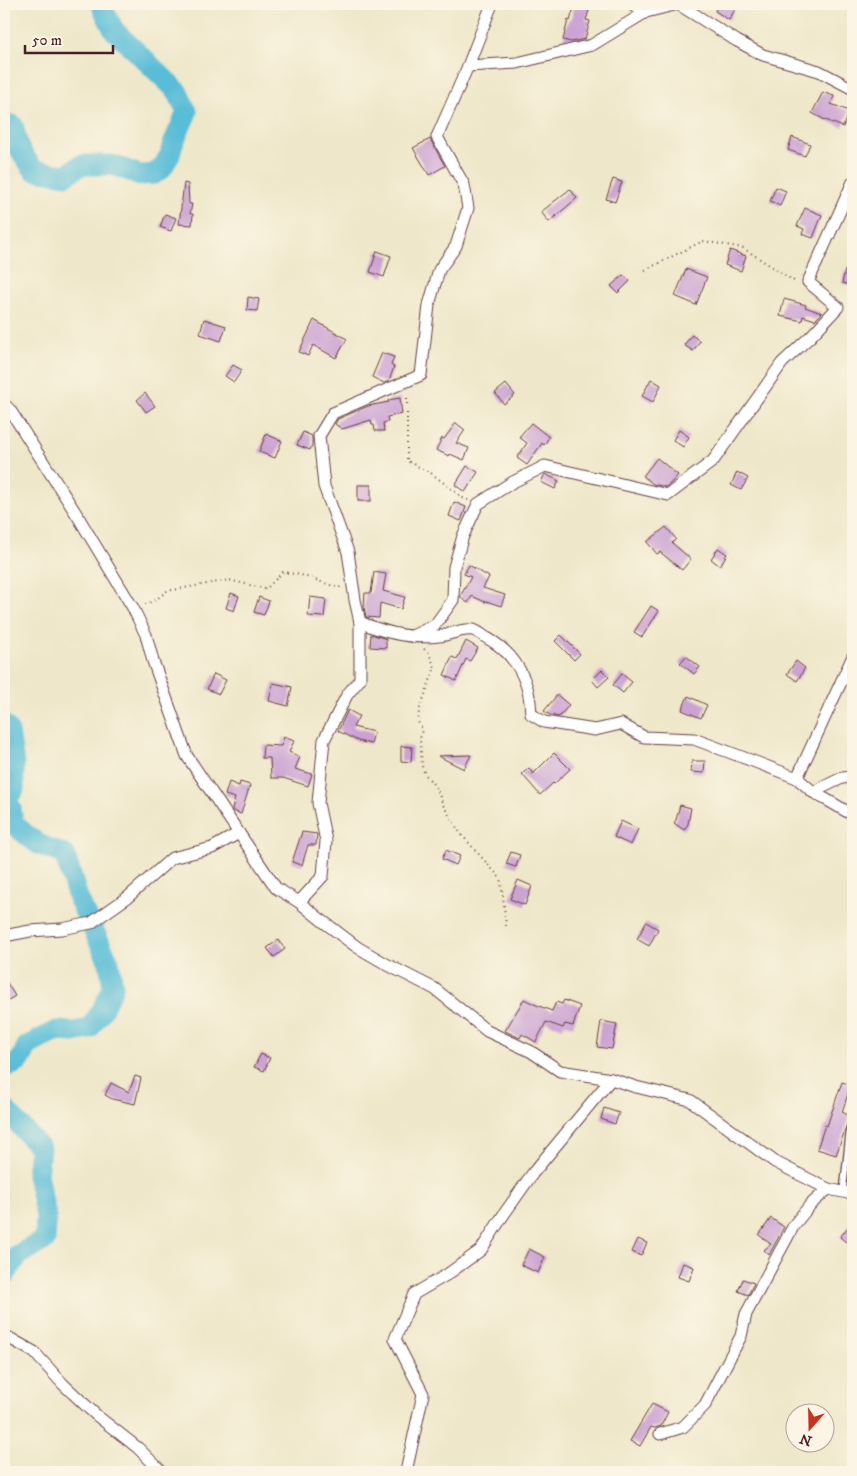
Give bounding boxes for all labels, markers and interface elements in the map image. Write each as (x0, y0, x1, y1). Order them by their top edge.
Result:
scale bar (25, 22, 112, 54)
text: 50 m (32, 31, 62, 50)
north arrow (784, 1404, 834, 1454)
text: N (797, 1429, 814, 1450)

